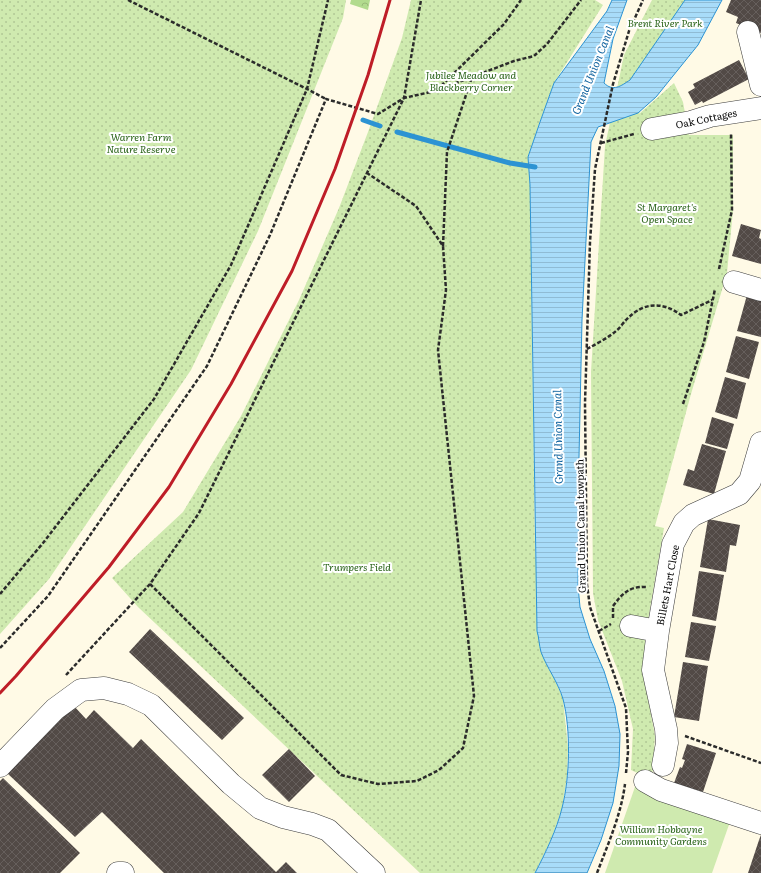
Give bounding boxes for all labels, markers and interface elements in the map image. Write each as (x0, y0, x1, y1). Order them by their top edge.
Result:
park label: Brent River Park (628, 15, 703, 30)
water label: Grand Union Canal (567, 22, 617, 117)
park label: Jubilee Meadow and Blackberry Corner (426, 67, 517, 94)
street label: Oak Cottages (674, 104, 738, 132)
park label: Warren Farm Nature Reserve (106, 129, 176, 156)
park label: St Margaret's Open Space (637, 199, 697, 226)
water label: Grand Union Canal (548, 389, 566, 484)
street label: Grand Union Canal towpath (571, 458, 589, 593)
street label: Billets Hart Close (652, 543, 682, 627)
park label: Trumpers Field (323, 559, 391, 574)
park label: William Hobbayne Community Gardens (615, 821, 707, 848)

